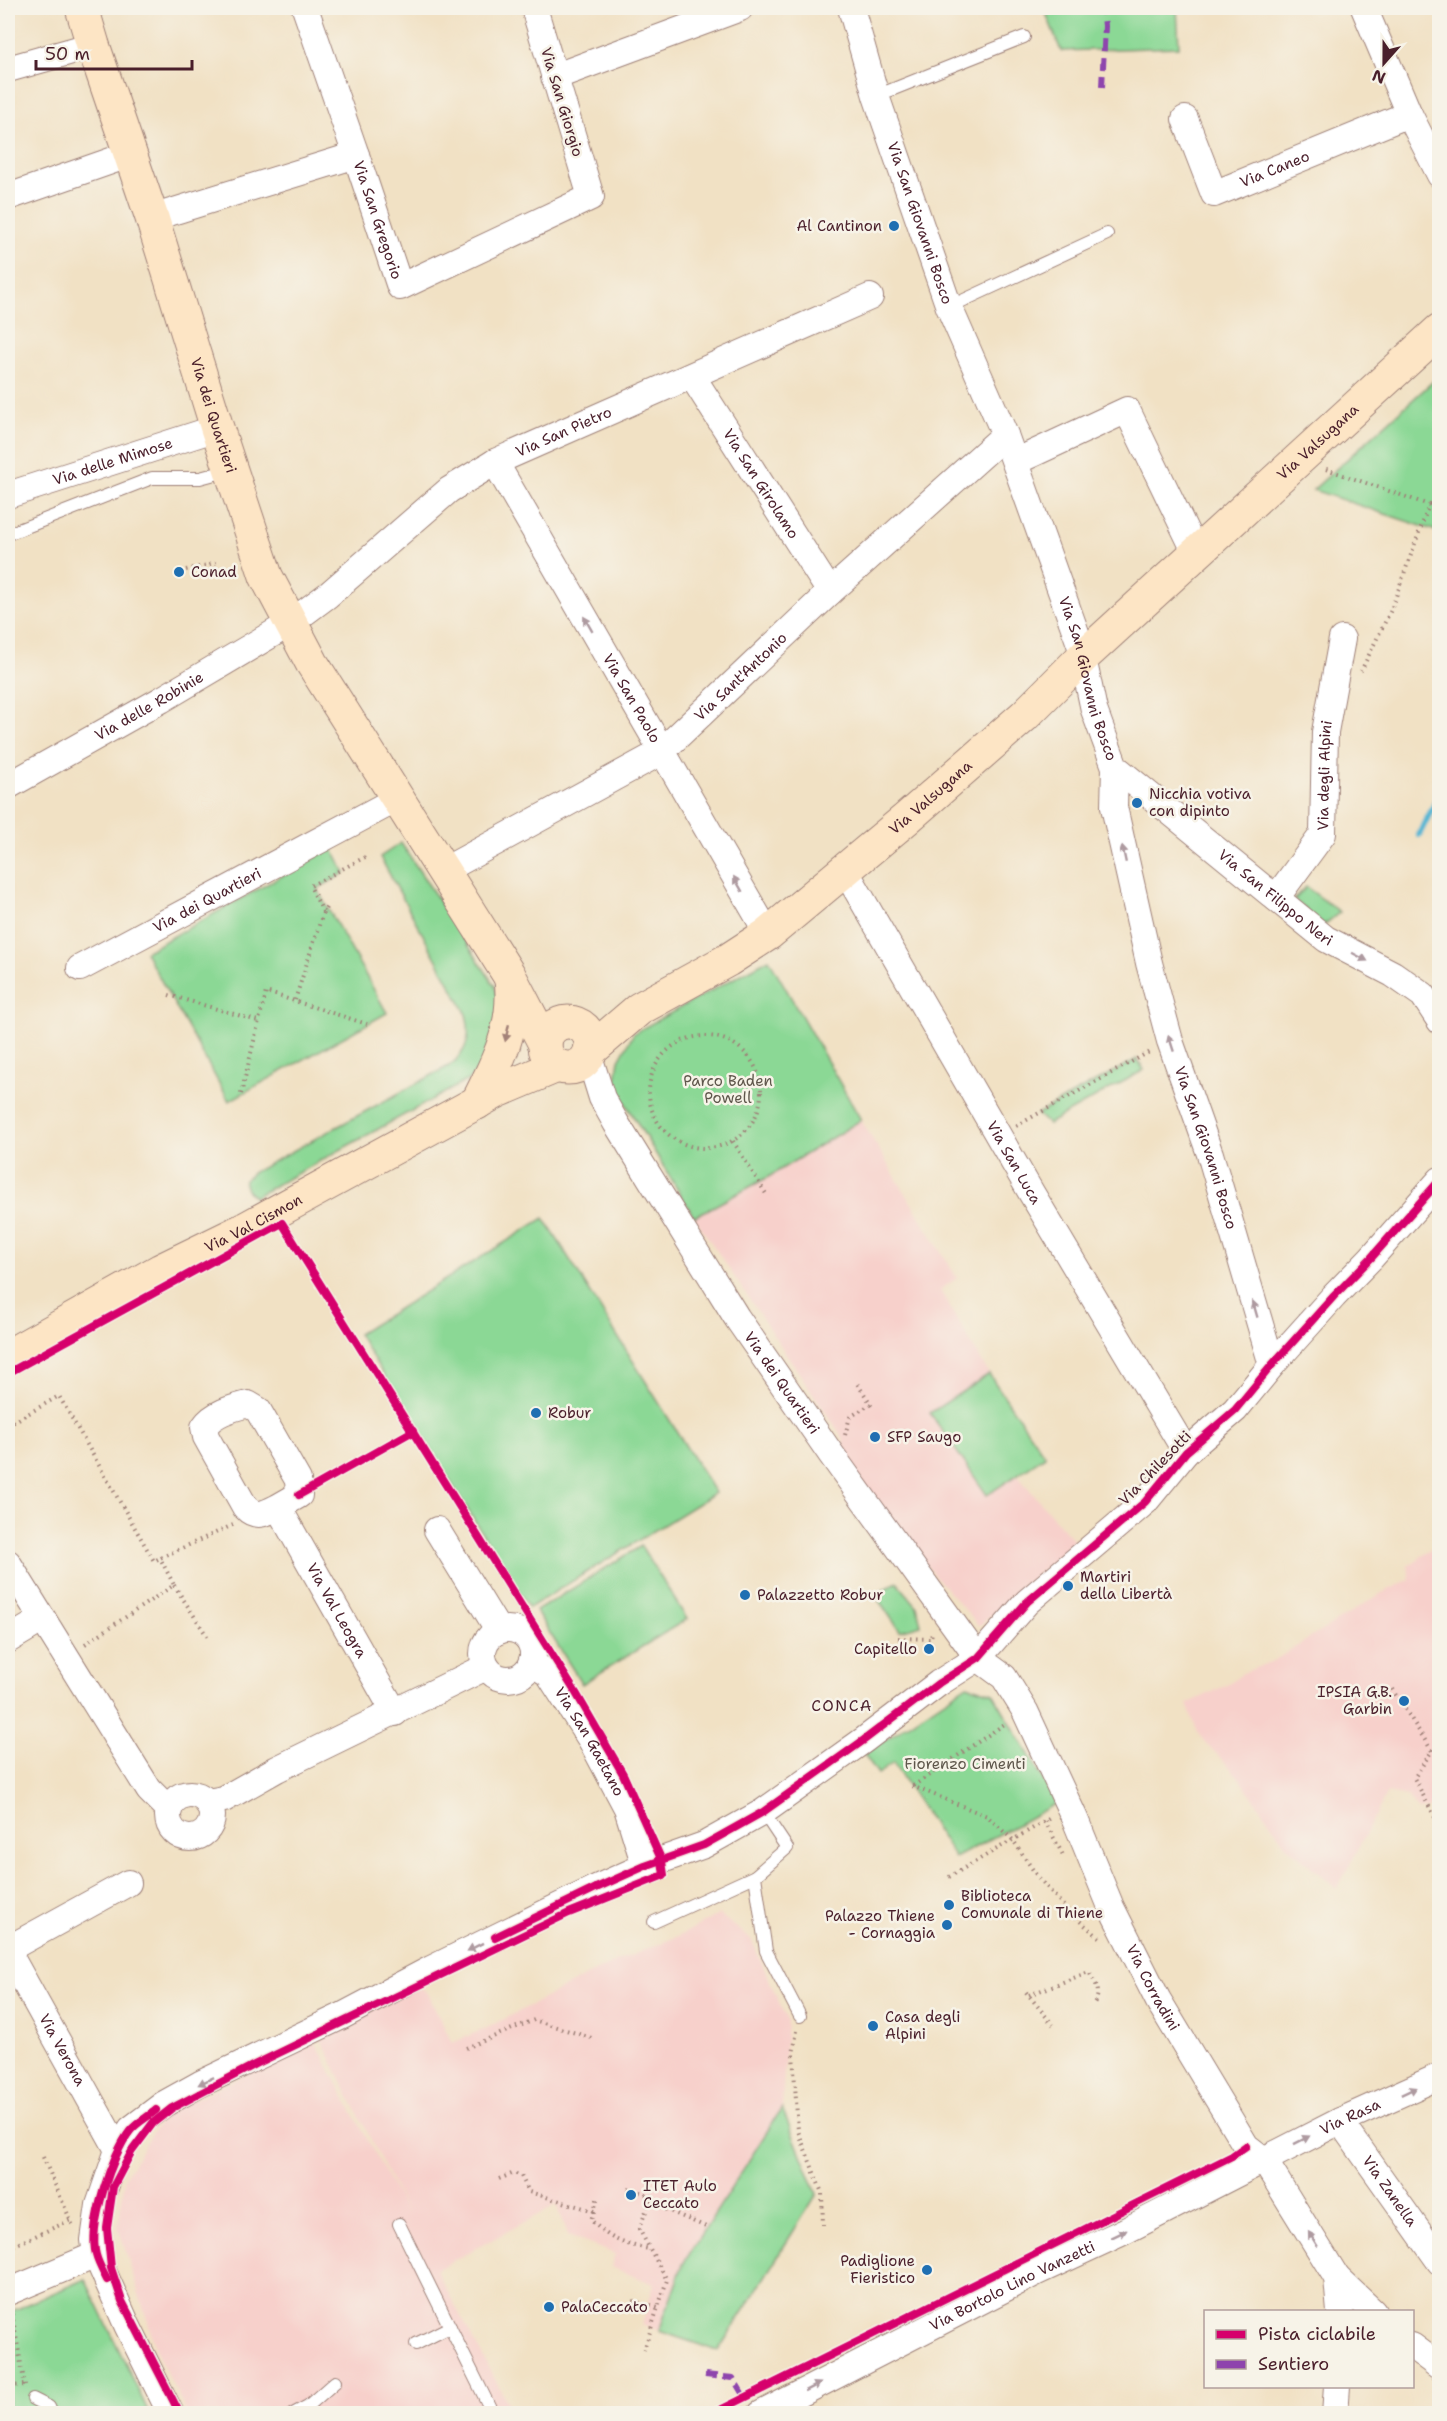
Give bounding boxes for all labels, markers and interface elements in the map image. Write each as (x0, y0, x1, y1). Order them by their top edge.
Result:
scale bar (36, 33, 192, 71)
north arrow (1354, 33, 1414, 93)
text: 50 m (45, 42, 90, 66)
street label: Via San Giorgio (536, 45, 588, 159)
text: N (1369, 64, 1388, 89)
street label: Via San Giovanni Bosco (883, 139, 957, 307)
street label: Via Caneo (1237, 146, 1312, 192)
street label: Via San Gregorio (349, 158, 407, 282)
place label: Al Cantinon (796, 216, 882, 236)
marker: Al Cantinon (887, 219, 901, 233)
street label: Via dei Quartieri (186, 355, 241, 476)
street label: Via Valsugana (1273, 399, 1363, 484)
street label: Via San Pietro (512, 402, 615, 462)
street label: Via San Girolamo (718, 425, 803, 543)
street label: Via delle Mimose (50, 433, 175, 490)
place label: Conad (191, 562, 237, 582)
marker: Conad (172, 565, 186, 579)
street label: Via San Giovanni Bosco (1054, 594, 1122, 763)
one-way arrow (583, 615, 593, 632)
street label: Via Sant'Antonio (690, 628, 791, 725)
street label: Via San Paolo (598, 650, 665, 747)
street label: Via delle Robinie (91, 667, 207, 745)
street label: Via degli Alpini (1313, 719, 1337, 831)
street label: Via Valsugana (885, 755, 977, 839)
place label: Nicchia votiva con dipinto (1149, 784, 1252, 821)
marker: Nicchia votiva con dipinto (1130, 796, 1144, 810)
one-way arrow (1119, 845, 1129, 863)
street label: Via San Filippo Neri (1214, 845, 1336, 951)
street label: Via dei Quartieri (149, 863, 265, 937)
one-way arrow (734, 875, 744, 892)
one-way arrow (1351, 952, 1368, 962)
one-way arrow (502, 1024, 511, 1043)
one-way arrow (1166, 1034, 1176, 1052)
street label: Via San Giovanni Bosco (1170, 1063, 1242, 1232)
park label: Parco Baden Powell (683, 1071, 773, 1108)
street label: Via San Luca (982, 1117, 1046, 1209)
street label: Via Val Cismon (201, 1190, 306, 1257)
one-way arrow (1250, 1300, 1259, 1318)
street label: Via dei Quartieri (739, 1328, 824, 1438)
place label: Robur (548, 1403, 591, 1423)
marker: Robur (529, 1406, 543, 1420)
street label: Via Chilesotti (1114, 1426, 1196, 1510)
place label: SFP Saugo (887, 1427, 961, 1447)
marker: SFP Saugo (868, 1430, 882, 1444)
street label: Via Val Leogra (302, 1559, 372, 1662)
place label: Martiri della Libertà (1080, 1567, 1173, 1604)
marker: Martiri della Libertà (1061, 1579, 1075, 1593)
place label: Palazzetto Robur (757, 1585, 883, 1605)
marker: Palazzetto Robur (738, 1588, 752, 1602)
place label: Capitello (854, 1639, 917, 1659)
marker: Capitello (922, 1642, 936, 1656)
place label: IPSIA G.B. Garbin (1317, 1682, 1392, 1719)
street label: Via San Gaetano (550, 1683, 629, 1800)
marker: IPSIA G.B. Garbin (1397, 1694, 1411, 1708)
district label: CONCA (811, 1695, 873, 1716)
park label: Fiorenzo Cimenti (904, 1754, 1026, 1774)
place label: Biblioteca Comunale di Thiene (961, 1886, 1103, 1923)
marker: Biblioteca Comunale di Thiene (942, 1898, 956, 1912)
place label: Palazzo Thiene - Cornaggia (825, 1906, 936, 1943)
marker: Palazzo Thiene - Cornaggia (940, 1918, 954, 1932)
street label: Via Corradini (1122, 1941, 1184, 2035)
one-way arrow (466, 1943, 483, 1952)
place label: Casa degli Alpini (885, 2007, 960, 2044)
street label: Via Verona (34, 2010, 91, 2090)
marker: Casa degli Alpini (866, 2019, 880, 2033)
one-way arrow (198, 2076, 215, 2086)
one-way arrow (1401, 2086, 1418, 2095)
street label: Via Rasa (1317, 2094, 1384, 2140)
one-way arrow (1293, 2136, 1310, 2145)
street label: Via Zanella (1358, 2152, 1422, 2231)
place label: ITET Aulo Ceccato (643, 2176, 717, 2213)
marker: ITET Aulo Ceccato (624, 2188, 638, 2202)
one-way arrow (1110, 2229, 1127, 2238)
one-way arrow (1307, 2231, 1318, 2247)
street label: Via Bortolo Lino Vanzetti (926, 2236, 1098, 2336)
place label: Padiglione Fieristico (840, 2251, 915, 2288)
marker: Padiglione Fieristico (920, 2263, 934, 2277)
place label: PalaCeccato (561, 2297, 648, 2317)
marker: PalaCeccato (542, 2300, 556, 2314)
legend (1204, 2310, 1414, 2388)
text: Pista ciclabile (1258, 2322, 1376, 2346)
text: Sentiero (1258, 2352, 1329, 2376)
one-way arrow (805, 2382, 822, 2392)

